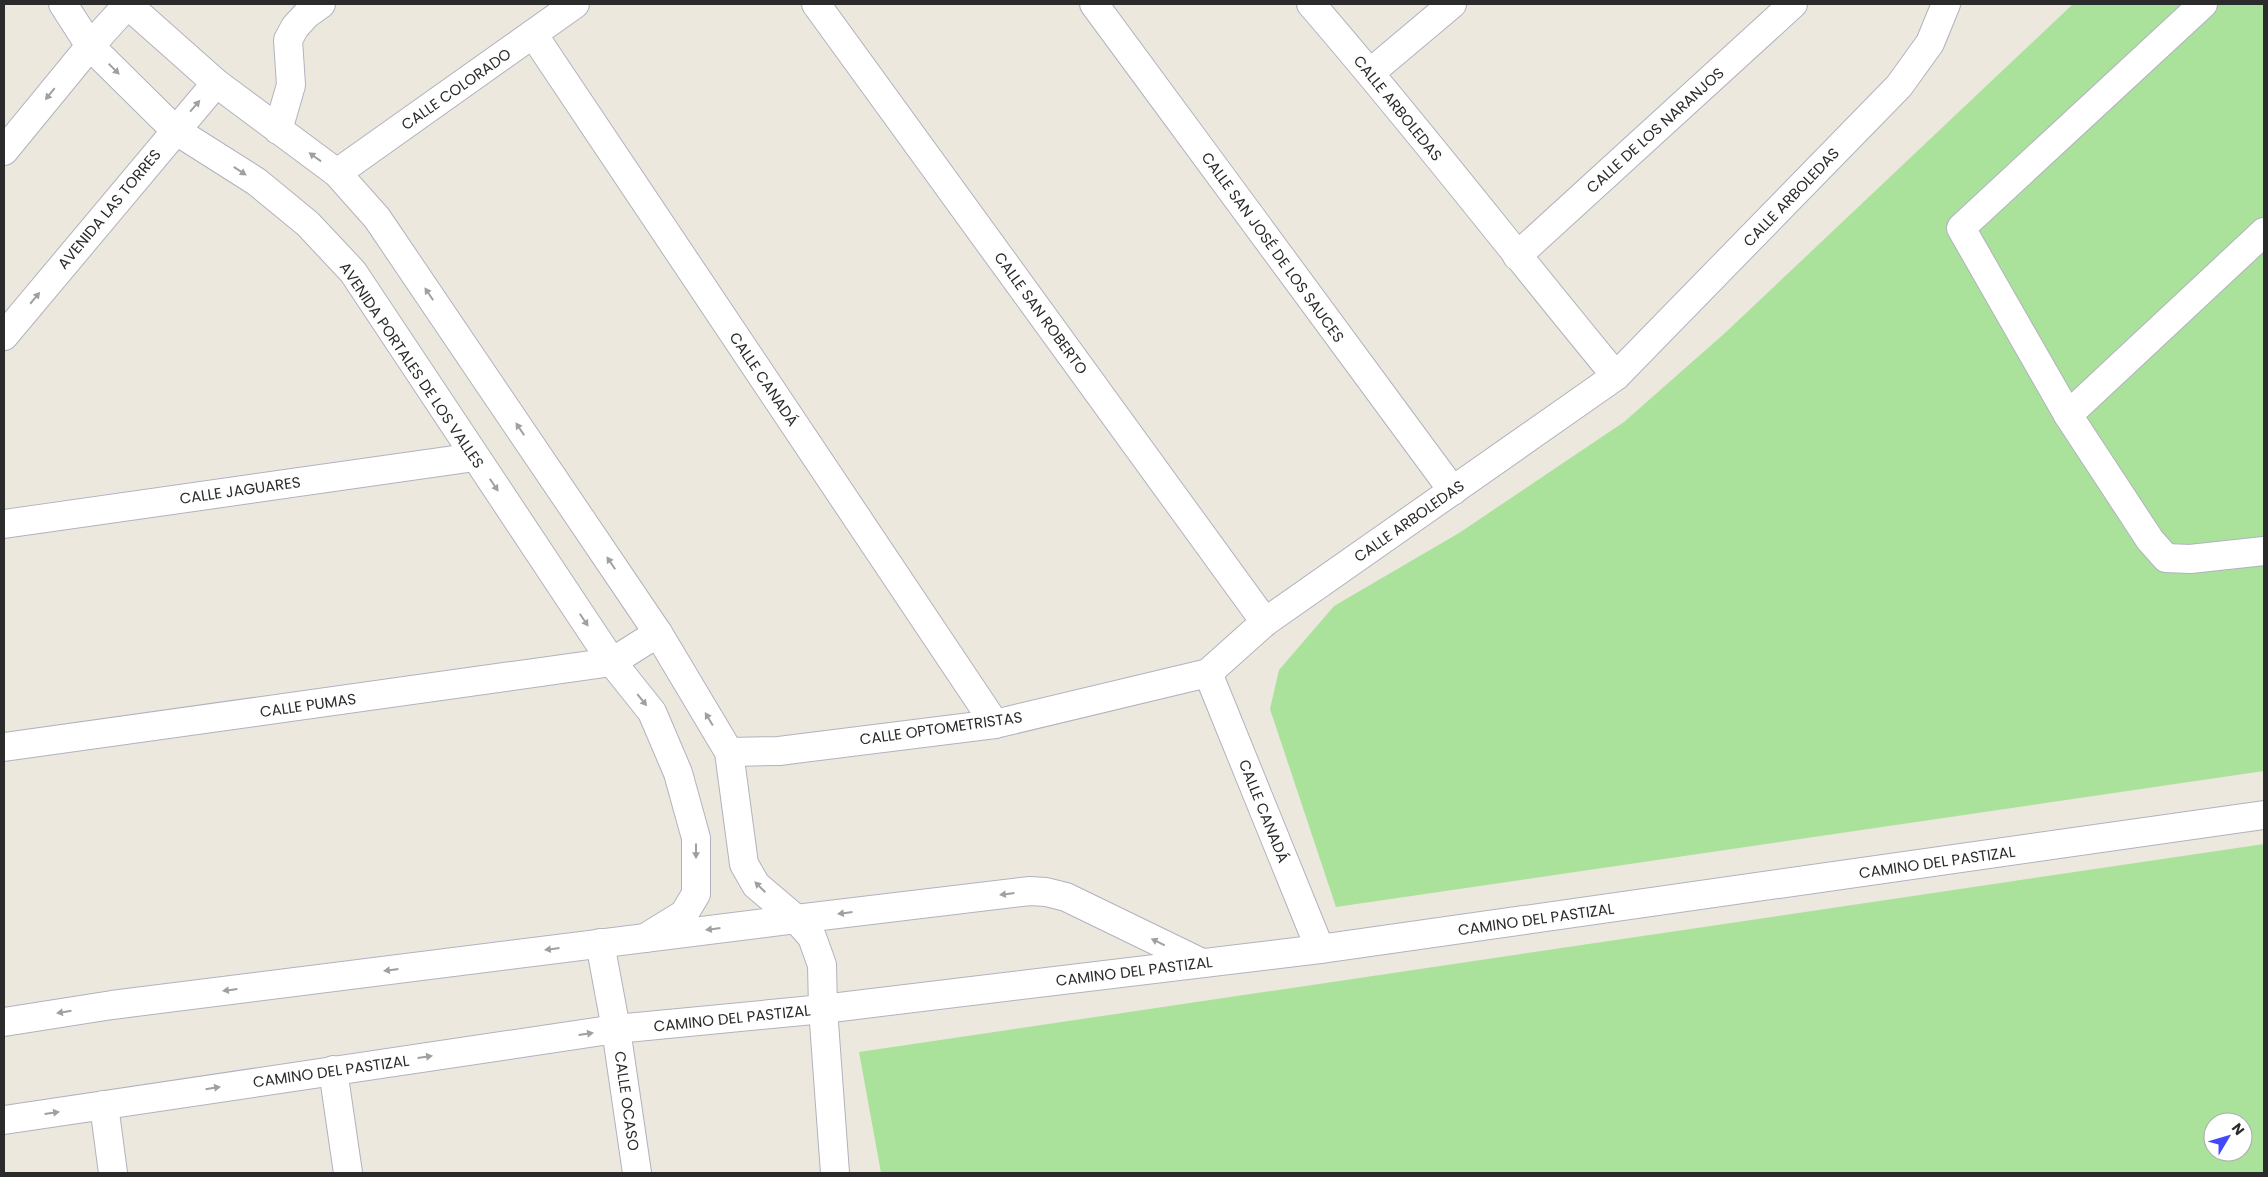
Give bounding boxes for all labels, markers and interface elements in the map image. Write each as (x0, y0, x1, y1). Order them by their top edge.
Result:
street label: CALLE COLORADO (397, 43, 515, 135)
street label: CALLE ARBOLEDAS (1349, 51, 1447, 165)
street label: CALLE DE LOS NARANJOS (1582, 62, 1728, 198)
one-way arrow (108, 63, 120, 75)
one-way arrow (45, 88, 56, 101)
one-way arrow (190, 100, 201, 113)
street label: CALLE ARBOLEDAS (1738, 143, 1844, 251)
street label: AVENIDA LAS TORRES (52, 144, 166, 274)
street label: CALLE SAN JOSÉ DE LOS SAUCES (1197, 148, 1349, 346)
one-way arrow (309, 151, 322, 162)
one-way arrow (233, 166, 246, 176)
street label: CALLE SAN ROBERTO (989, 248, 1093, 379)
street label: AVENIDA PORTALES DE LOS VALLES (335, 258, 489, 472)
one-way arrow (424, 288, 434, 301)
one-way arrow (29, 292, 40, 304)
street label: CALLE CANADÁ (725, 328, 803, 430)
one-way arrow (515, 422, 525, 436)
street label: CALLE JAGUARES (178, 471, 302, 509)
street label: CALLE ARBOLEDAS (1350, 475, 1468, 567)
one-way arrow (489, 478, 499, 491)
one-way arrow (606, 557, 616, 570)
one-way arrow (579, 613, 589, 627)
street label: CALLE PUMAS (259, 688, 357, 722)
one-way arrow (637, 693, 648, 706)
street label: CALLE OPTOMETRISTAS (858, 706, 1024, 750)
one-way arrow (704, 712, 713, 725)
street label: CALLE CANADÁ (1234, 756, 1294, 866)
street label: CAMINO DEL PASTIZAL (1858, 841, 2017, 883)
one-way arrow (692, 844, 700, 860)
one-way arrow (754, 881, 766, 893)
one-way arrow (998, 890, 1014, 898)
street label: CAMINO DEL PASTIZAL (1457, 898, 1616, 940)
one-way arrow (837, 909, 853, 917)
one-way arrow (705, 925, 721, 933)
one-way arrow (1151, 938, 1165, 946)
one-way arrow (544, 946, 560, 954)
street label: CAMINO DEL PASTIZAL (1055, 951, 1214, 991)
one-way arrow (382, 966, 398, 974)
one-way arrow (221, 986, 237, 994)
street label: CAMINO DEL PASTIZAL (653, 999, 812, 1037)
one-way arrow (55, 1009, 71, 1017)
one-way arrow (579, 1029, 595, 1037)
street label: CAMINO DEL PASTIZAL (252, 1050, 411, 1092)
street label: CALLE OCASO (610, 1050, 644, 1152)
one-way arrow (418, 1052, 434, 1060)
one-way arrow (205, 1084, 221, 1092)
one-way arrow (44, 1108, 60, 1116)
north arrow (2203, 1112, 2253, 1162)
text: N (2227, 1119, 2249, 1139)

